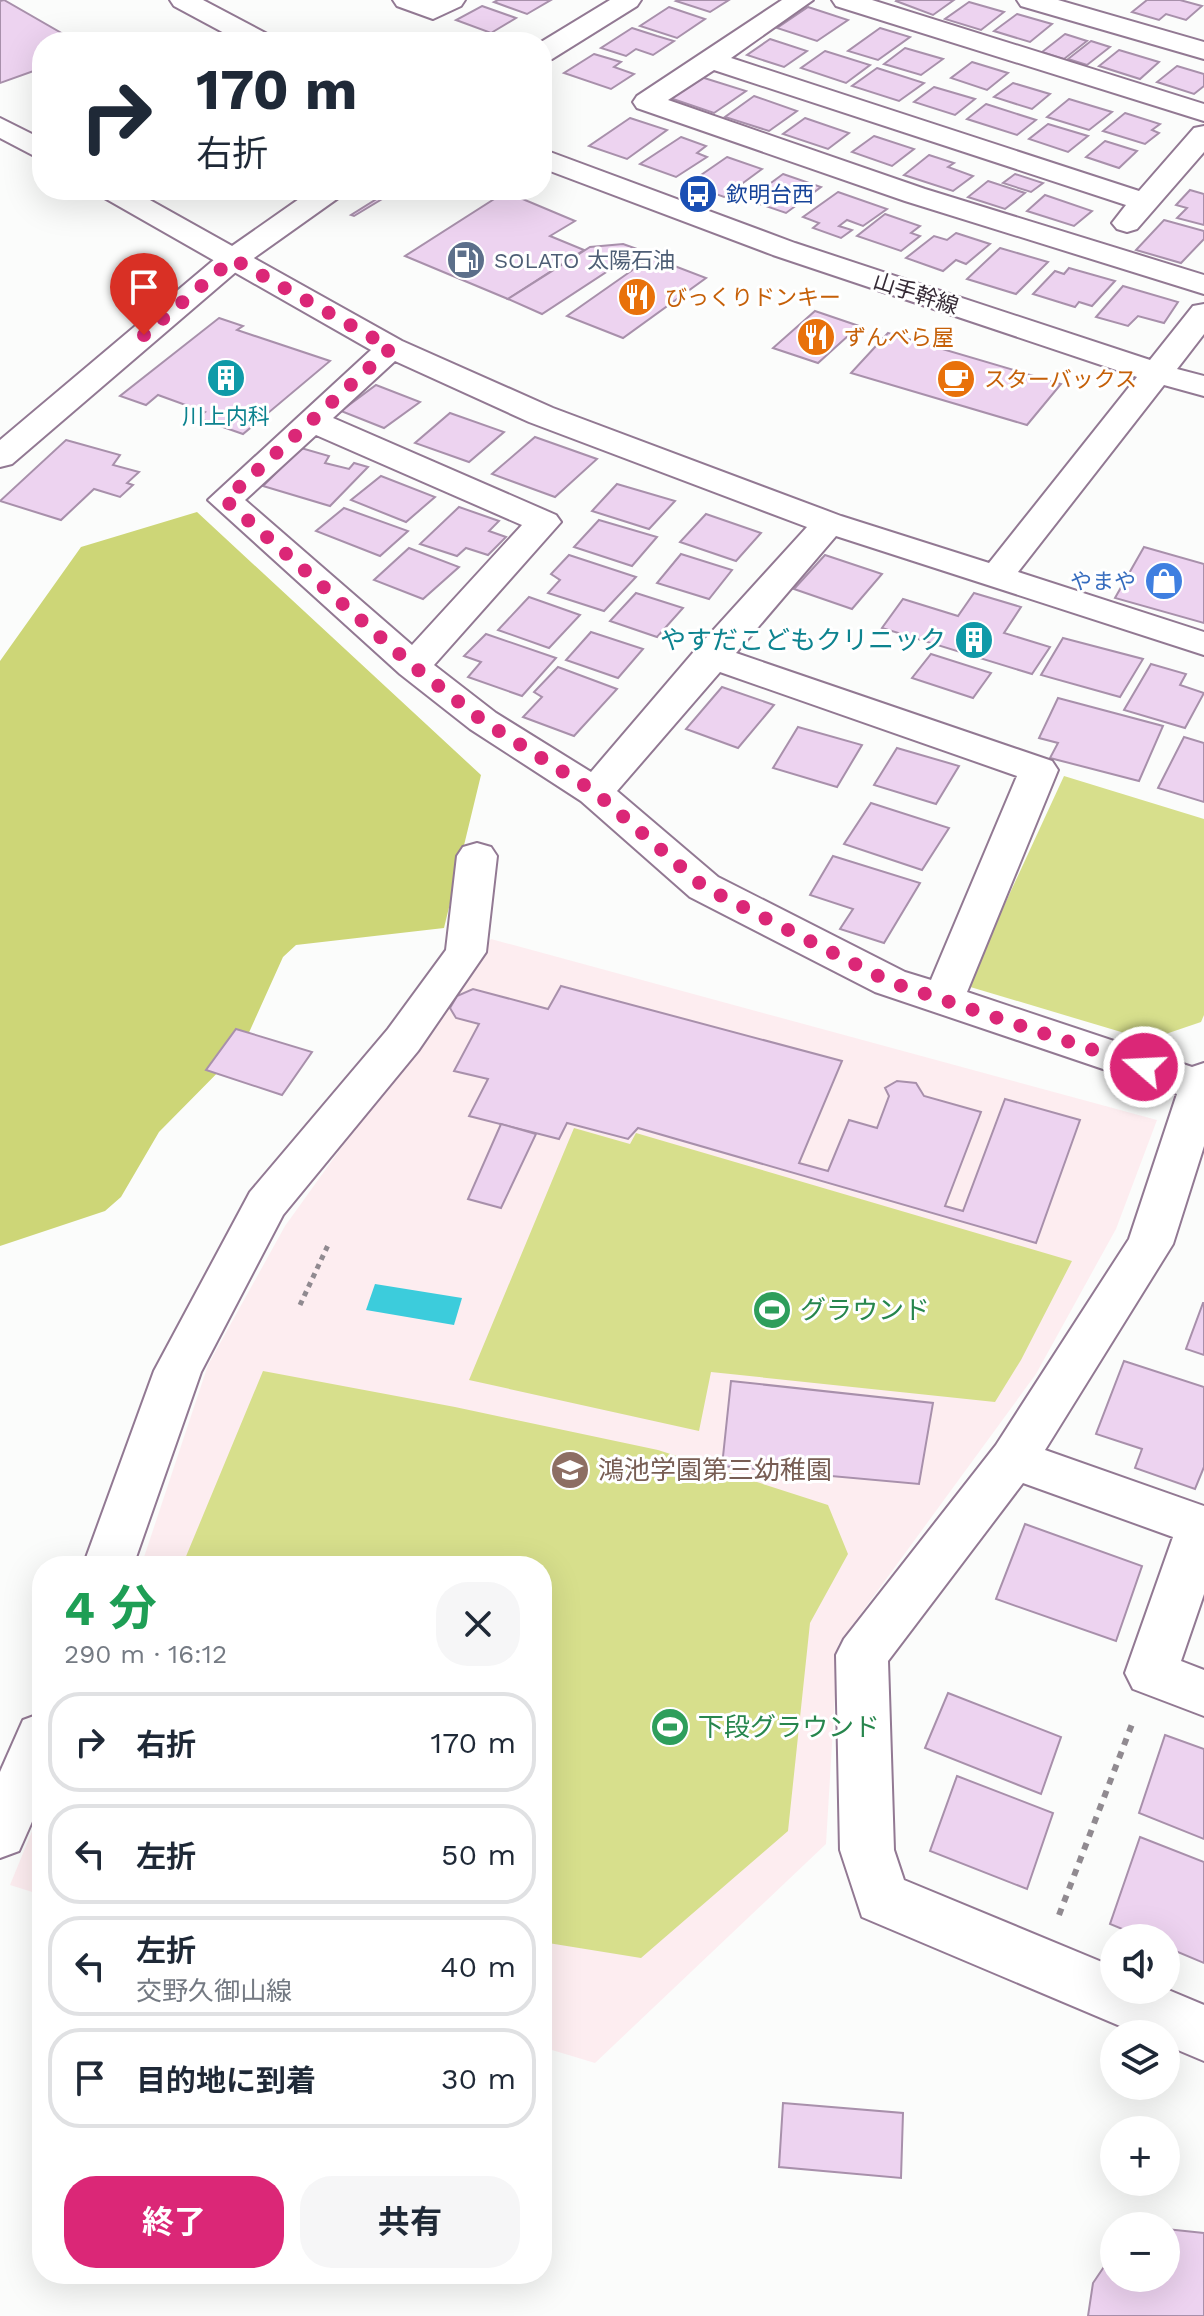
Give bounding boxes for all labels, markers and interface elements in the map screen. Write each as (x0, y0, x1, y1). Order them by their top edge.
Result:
text: 170 m (196, 57, 358, 123)
icon: right (64, 64, 168, 168)
text: 右折 (196, 133, 268, 175)
bus stop icon: 欽明台西 (677, 173, 719, 215)
place label: 欽明台西 (726, 182, 814, 207)
fuel station icon: SOLATO 太陽石油 (445, 239, 487, 281)
place label: SOLATO 太陽石油 (494, 248, 675, 273)
pin (110, 253, 178, 335)
icon: arrive (122, 265, 166, 309)
street label: 山手幹線 (870, 268, 962, 319)
restaurant icon: びっくりドンキー (616, 276, 658, 318)
place label: びっくりドンキー (665, 285, 841, 310)
restaurant icon: ずんべら屋 (795, 316, 837, 358)
place label: ずんべら屋 (844, 325, 954, 350)
building icon: 川上内科 (205, 357, 247, 399)
cafe icon: スターバックス (935, 358, 977, 400)
place label: スターバックス (984, 367, 1137, 392)
place label: 川上内科 (182, 404, 270, 429)
shop icon: やまや (1143, 560, 1185, 602)
place label: やまや (1070, 569, 1136, 594)
building icon: やすだこどもクリニック (953, 619, 995, 661)
place label: やすだこどもクリニック (660, 625, 946, 655)
position arrow (1102, 1025, 1186, 1109)
sports icon: グラウンド (751, 1289, 793, 1331)
place label: グラウンド (800, 1295, 930, 1325)
school or university icon: 鴻池学園第三幼稚園 (549, 1449, 591, 1491)
place label: 鴻池学園第三幼稚園 (598, 1455, 832, 1485)
text: 4 分 (64, 1580, 157, 1637)
button: close (436, 1582, 520, 1666)
text: 290 m · 16:12 (64, 1639, 227, 1669)
sports icon: 下段グラウンド (649, 1706, 691, 1748)
place label: 下段グラウンド (698, 1712, 880, 1742)
icon: right (68, 1720, 112, 1764)
text: 170 m (431, 1725, 516, 1760)
text: 右折 (136, 1727, 196, 1762)
icon: left (68, 1832, 112, 1876)
text: 50 m (441, 1837, 516, 1872)
text: 左折 (136, 1839, 196, 1874)
map controls (1100, 1924, 1180, 2292)
button: sound (1100, 1924, 1180, 2004)
text: 左折 (136, 1933, 196, 1968)
icon: left (68, 1944, 112, 1988)
text: 40 m (440, 1949, 516, 1984)
text: 交野久御山線 (136, 1976, 292, 2006)
button: layers (1100, 2020, 1180, 2100)
icon: arrive (68, 2056, 112, 2100)
text: 30 m (441, 2061, 516, 2096)
text: 目的地に到着 (136, 2063, 316, 2098)
button: + (1100, 2116, 1180, 2196)
button: 終了 (64, 2176, 284, 2268)
button: 共有 (300, 2176, 520, 2268)
button: − (1100, 2212, 1180, 2292)

